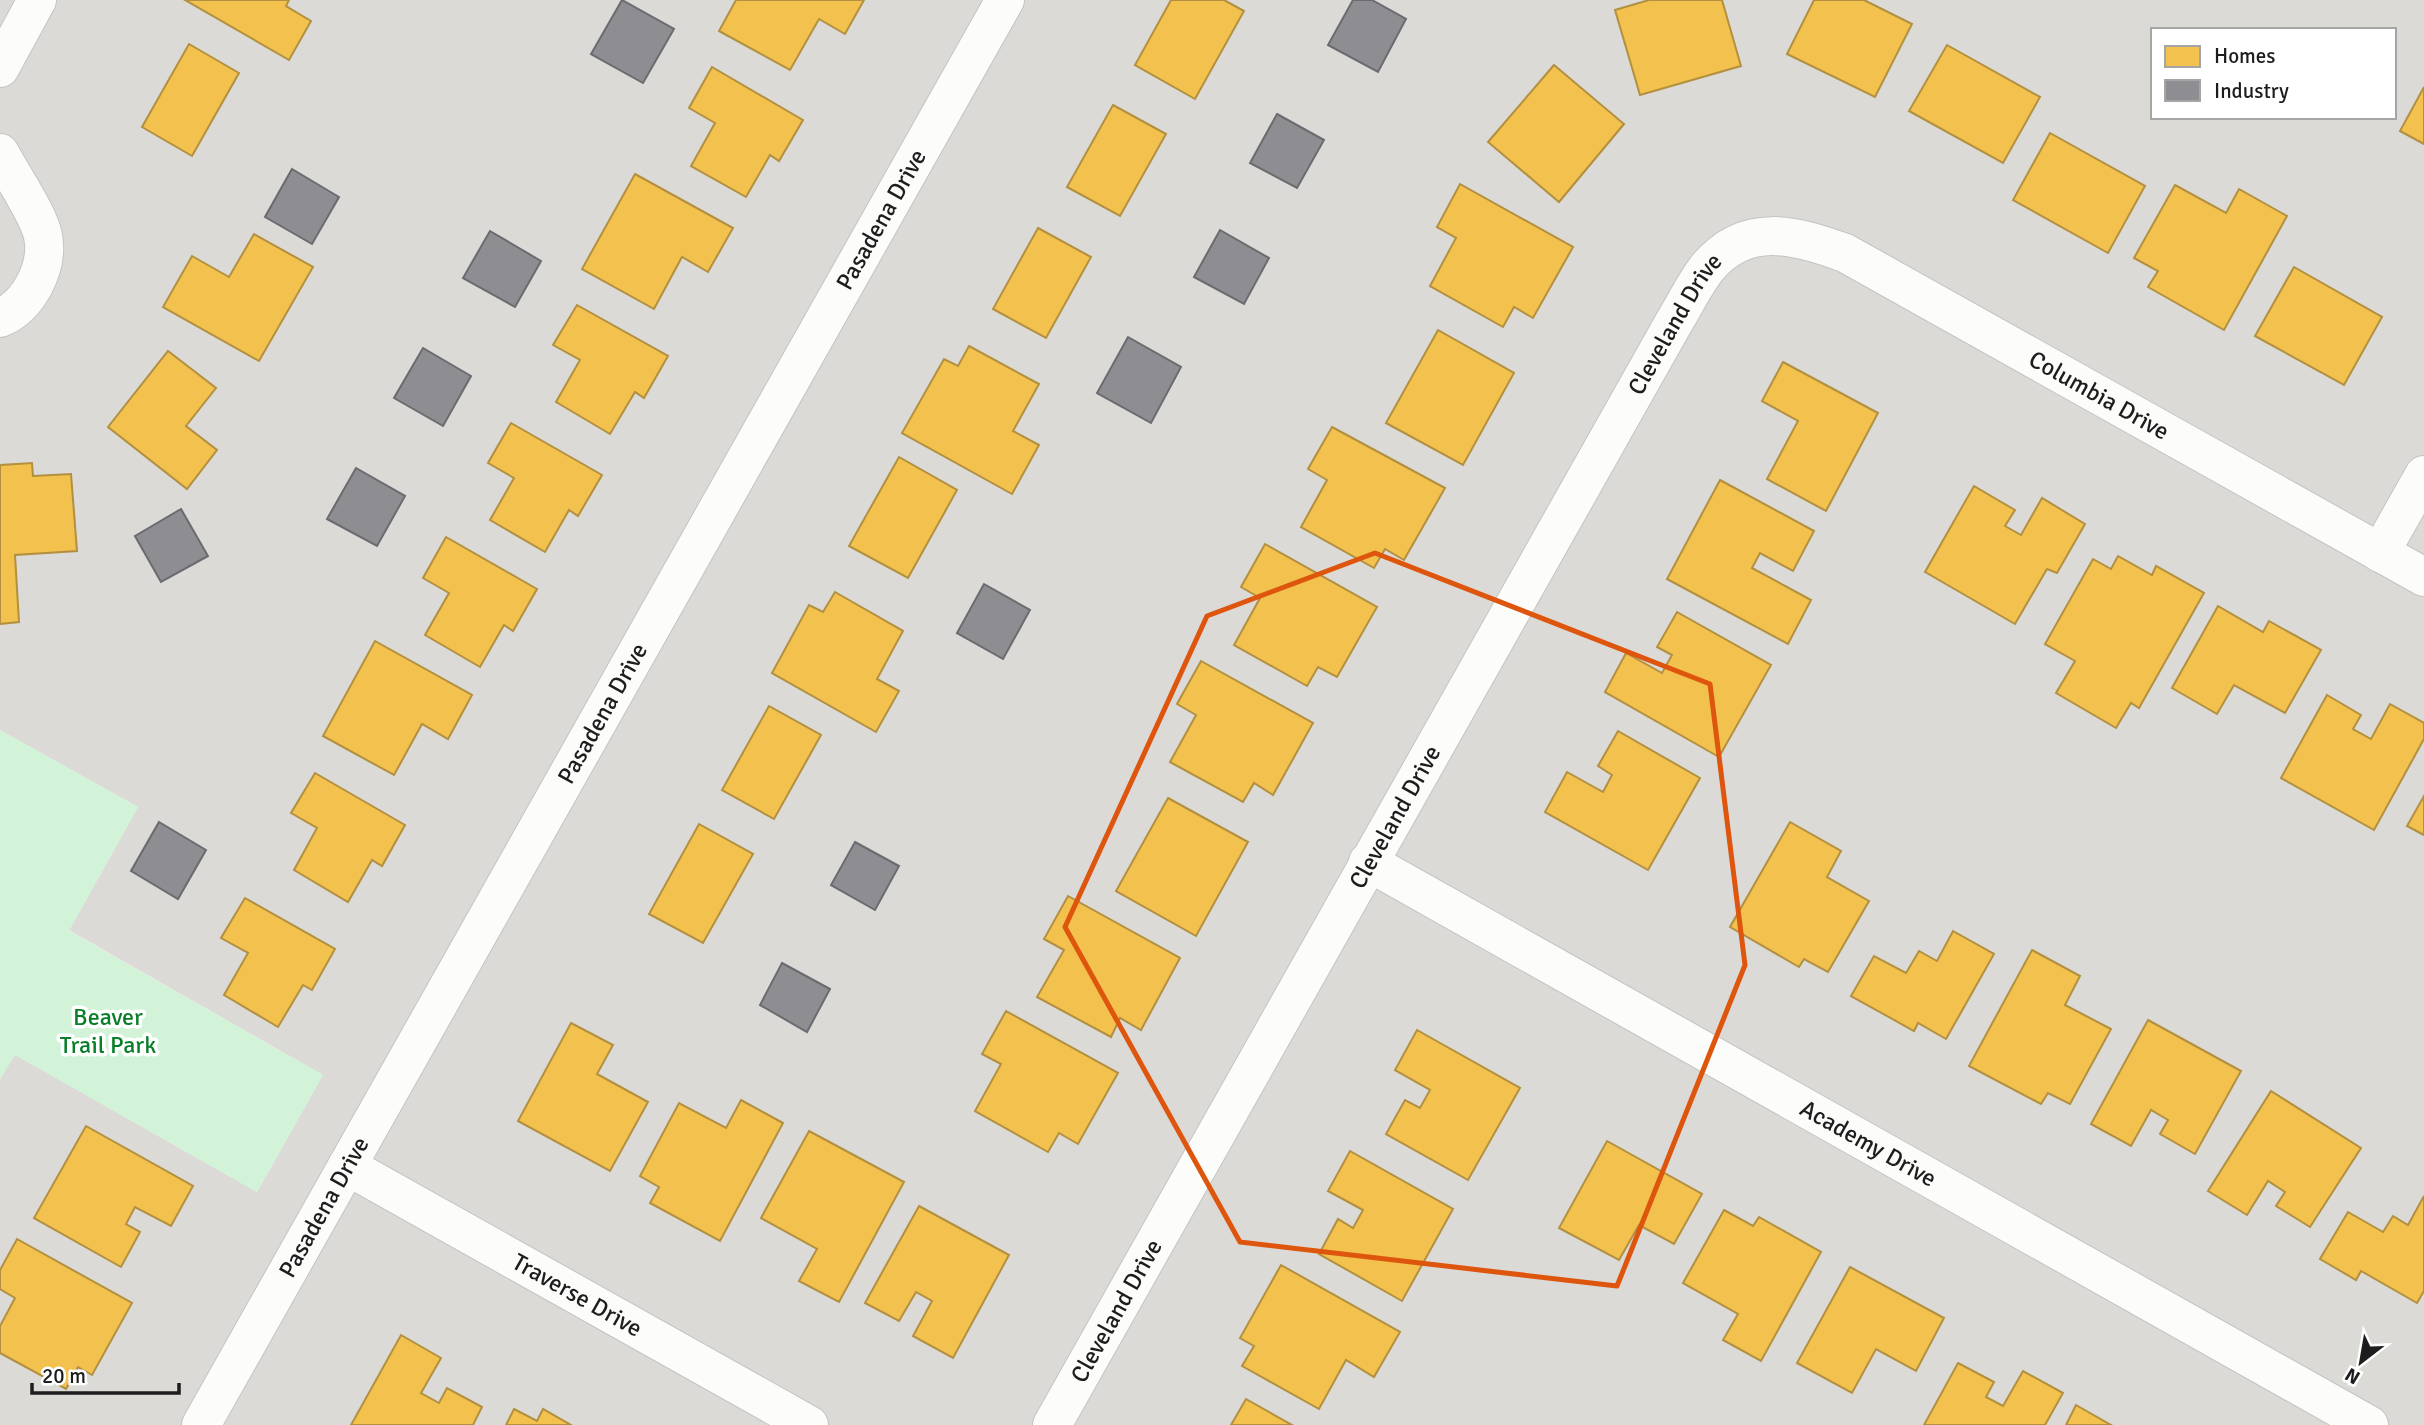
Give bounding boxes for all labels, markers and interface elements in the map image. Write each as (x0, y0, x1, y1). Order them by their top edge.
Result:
legend (2151, 28, 2396, 119)
text: Homes (2214, 43, 2276, 69)
text: Industry (2214, 78, 2289, 104)
street label: Pasadena Drive (829, 144, 933, 295)
street label: Cleveland Drive (1621, 246, 1728, 400)
street label: Columbia Drive (2024, 344, 2175, 446)
street label: Pasadena Drive (551, 638, 654, 789)
street label: Cleveland Drive (1343, 740, 1447, 894)
park label: Beaver Trail Park (60, 1002, 156, 1060)
street label: Academy Drive (1795, 1093, 1942, 1194)
street label: Pasadena Drive (272, 1132, 375, 1283)
street label: Cleveland Drive (1064, 1234, 1169, 1388)
street label: Traverse Drive (507, 1247, 647, 1343)
north arrow (2326, 1327, 2396, 1397)
scale bar (32, 1352, 178, 1396)
text: N (2341, 1362, 2365, 1389)
text: 20 m (42, 1363, 86, 1389)

